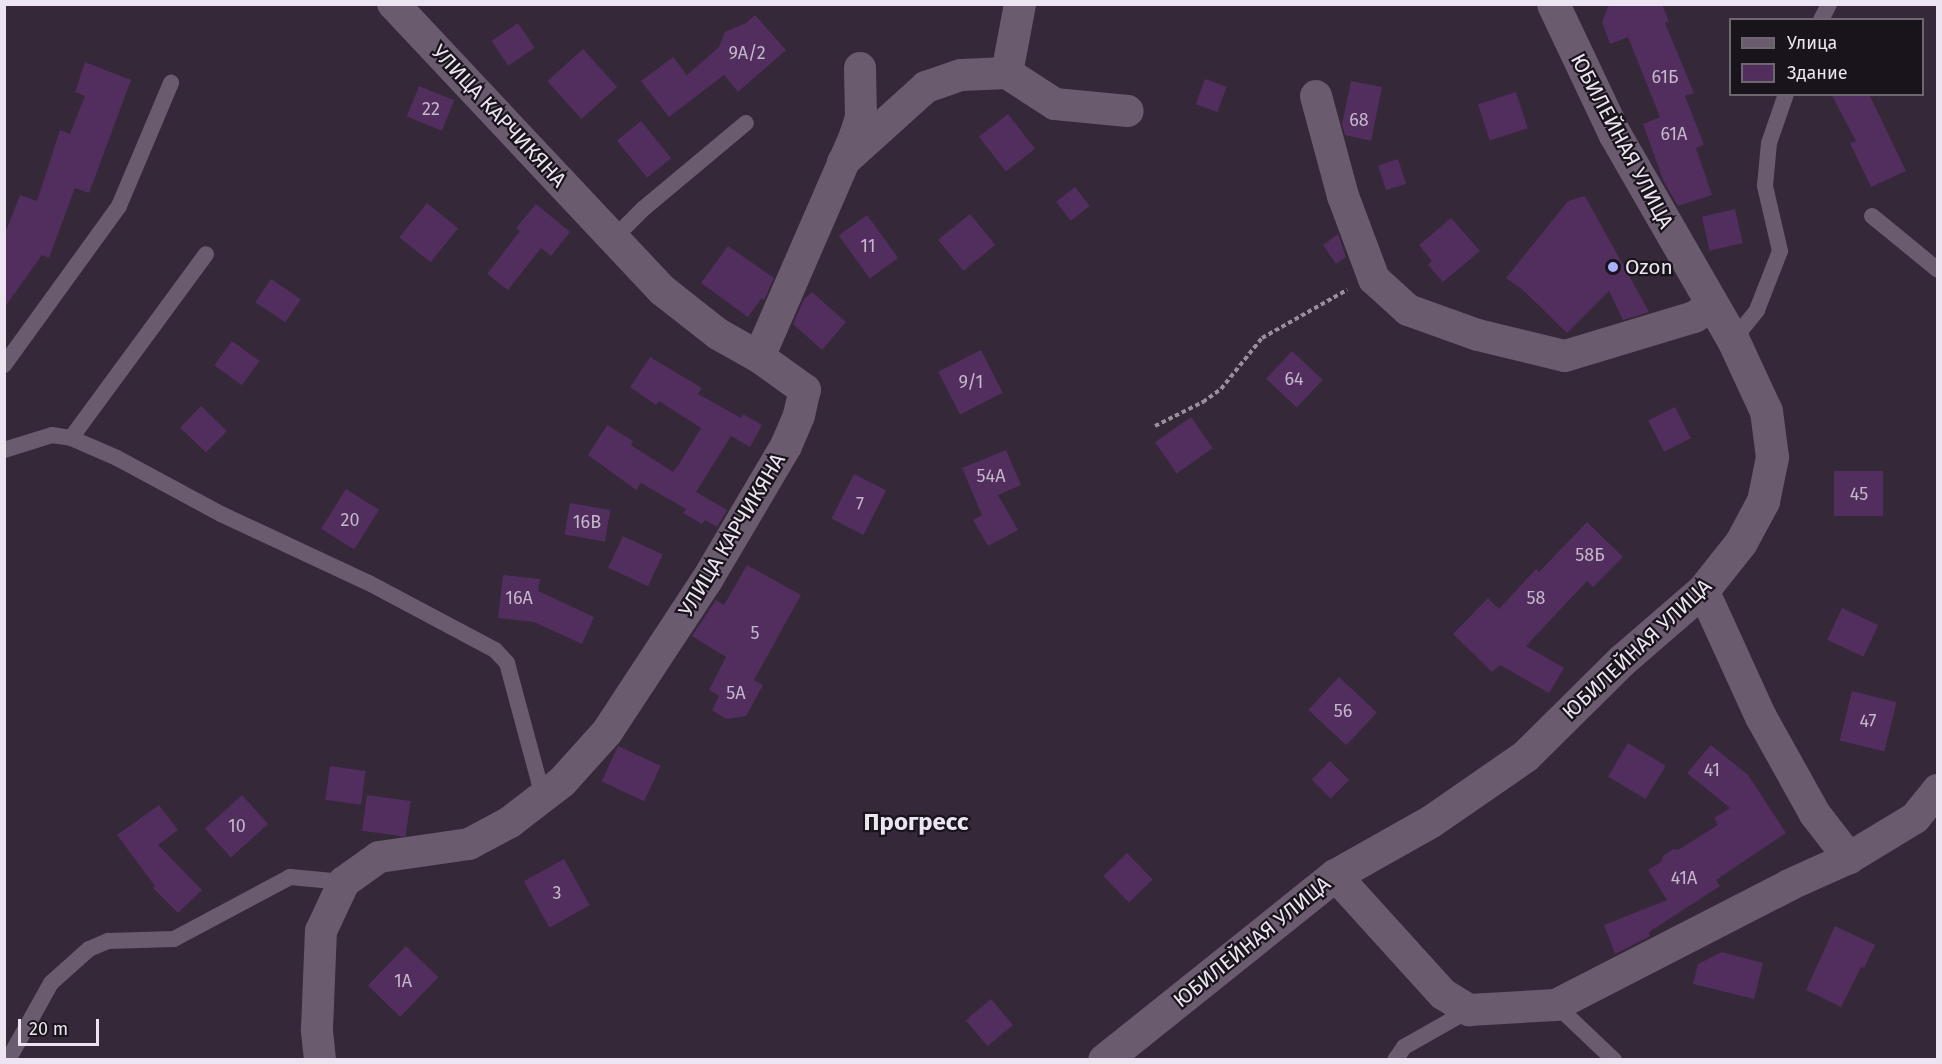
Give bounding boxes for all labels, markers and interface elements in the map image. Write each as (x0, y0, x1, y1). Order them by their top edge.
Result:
legend (1729, 18, 1924, 96)
text: Улица (1787, 32, 1837, 54)
street label: УЛИЦА КАРЧИКЯНА (426, 39, 572, 193)
house number: 9А/2 (728, 42, 766, 64)
street label: ЮБИЛЕЙНАЯ УЛИЦА (1565, 49, 1679, 233)
text: Здание (1787, 62, 1848, 84)
house number: 61Б (1652, 66, 1678, 88)
house number: 22 (422, 98, 440, 120)
house number: 68 (1349, 109, 1369, 131)
house number: 61А (1661, 123, 1687, 145)
house number: 11 (860, 235, 876, 257)
place label: Ozon (1625, 254, 1673, 280)
marker: Ozon (1606, 260, 1620, 274)
house number: 64 (1284, 368, 1304, 390)
house number: 9/1 (959, 371, 983, 393)
street label: УЛИЦА КАРЧИКЯНА (673, 449, 791, 621)
house number: 54А (977, 465, 1005, 487)
house number: 45 (1850, 483, 1868, 505)
house number: 7 (856, 493, 864, 515)
house number: 20 (341, 509, 359, 531)
house number: 16В (573, 511, 601, 533)
house number: 58Б (1575, 544, 1605, 566)
street label: ЮБИЛЕЙНАЯ УЛИЦА (1557, 573, 1717, 725)
house number: 16А (505, 587, 533, 609)
house number: 58 (1527, 587, 1545, 609)
house number: 5 (750, 622, 760, 644)
house number: 5А (726, 682, 746, 704)
house number: 56 (1334, 700, 1352, 722)
house number: 47 (1859, 710, 1877, 732)
house number: 41 (1704, 759, 1720, 781)
district label: Прогресс (864, 809, 968, 837)
house number: 10 (228, 815, 246, 837)
house number: 41А (1671, 867, 1697, 889)
street label: ЮБИЛЕЙНАЯ УЛИЦА (1169, 871, 1335, 1013)
house number: 3 (553, 882, 561, 904)
house number: 1А (394, 970, 412, 992)
scale bar (21, 1007, 102, 1045)
text: 20 m (29, 1018, 68, 1040)

